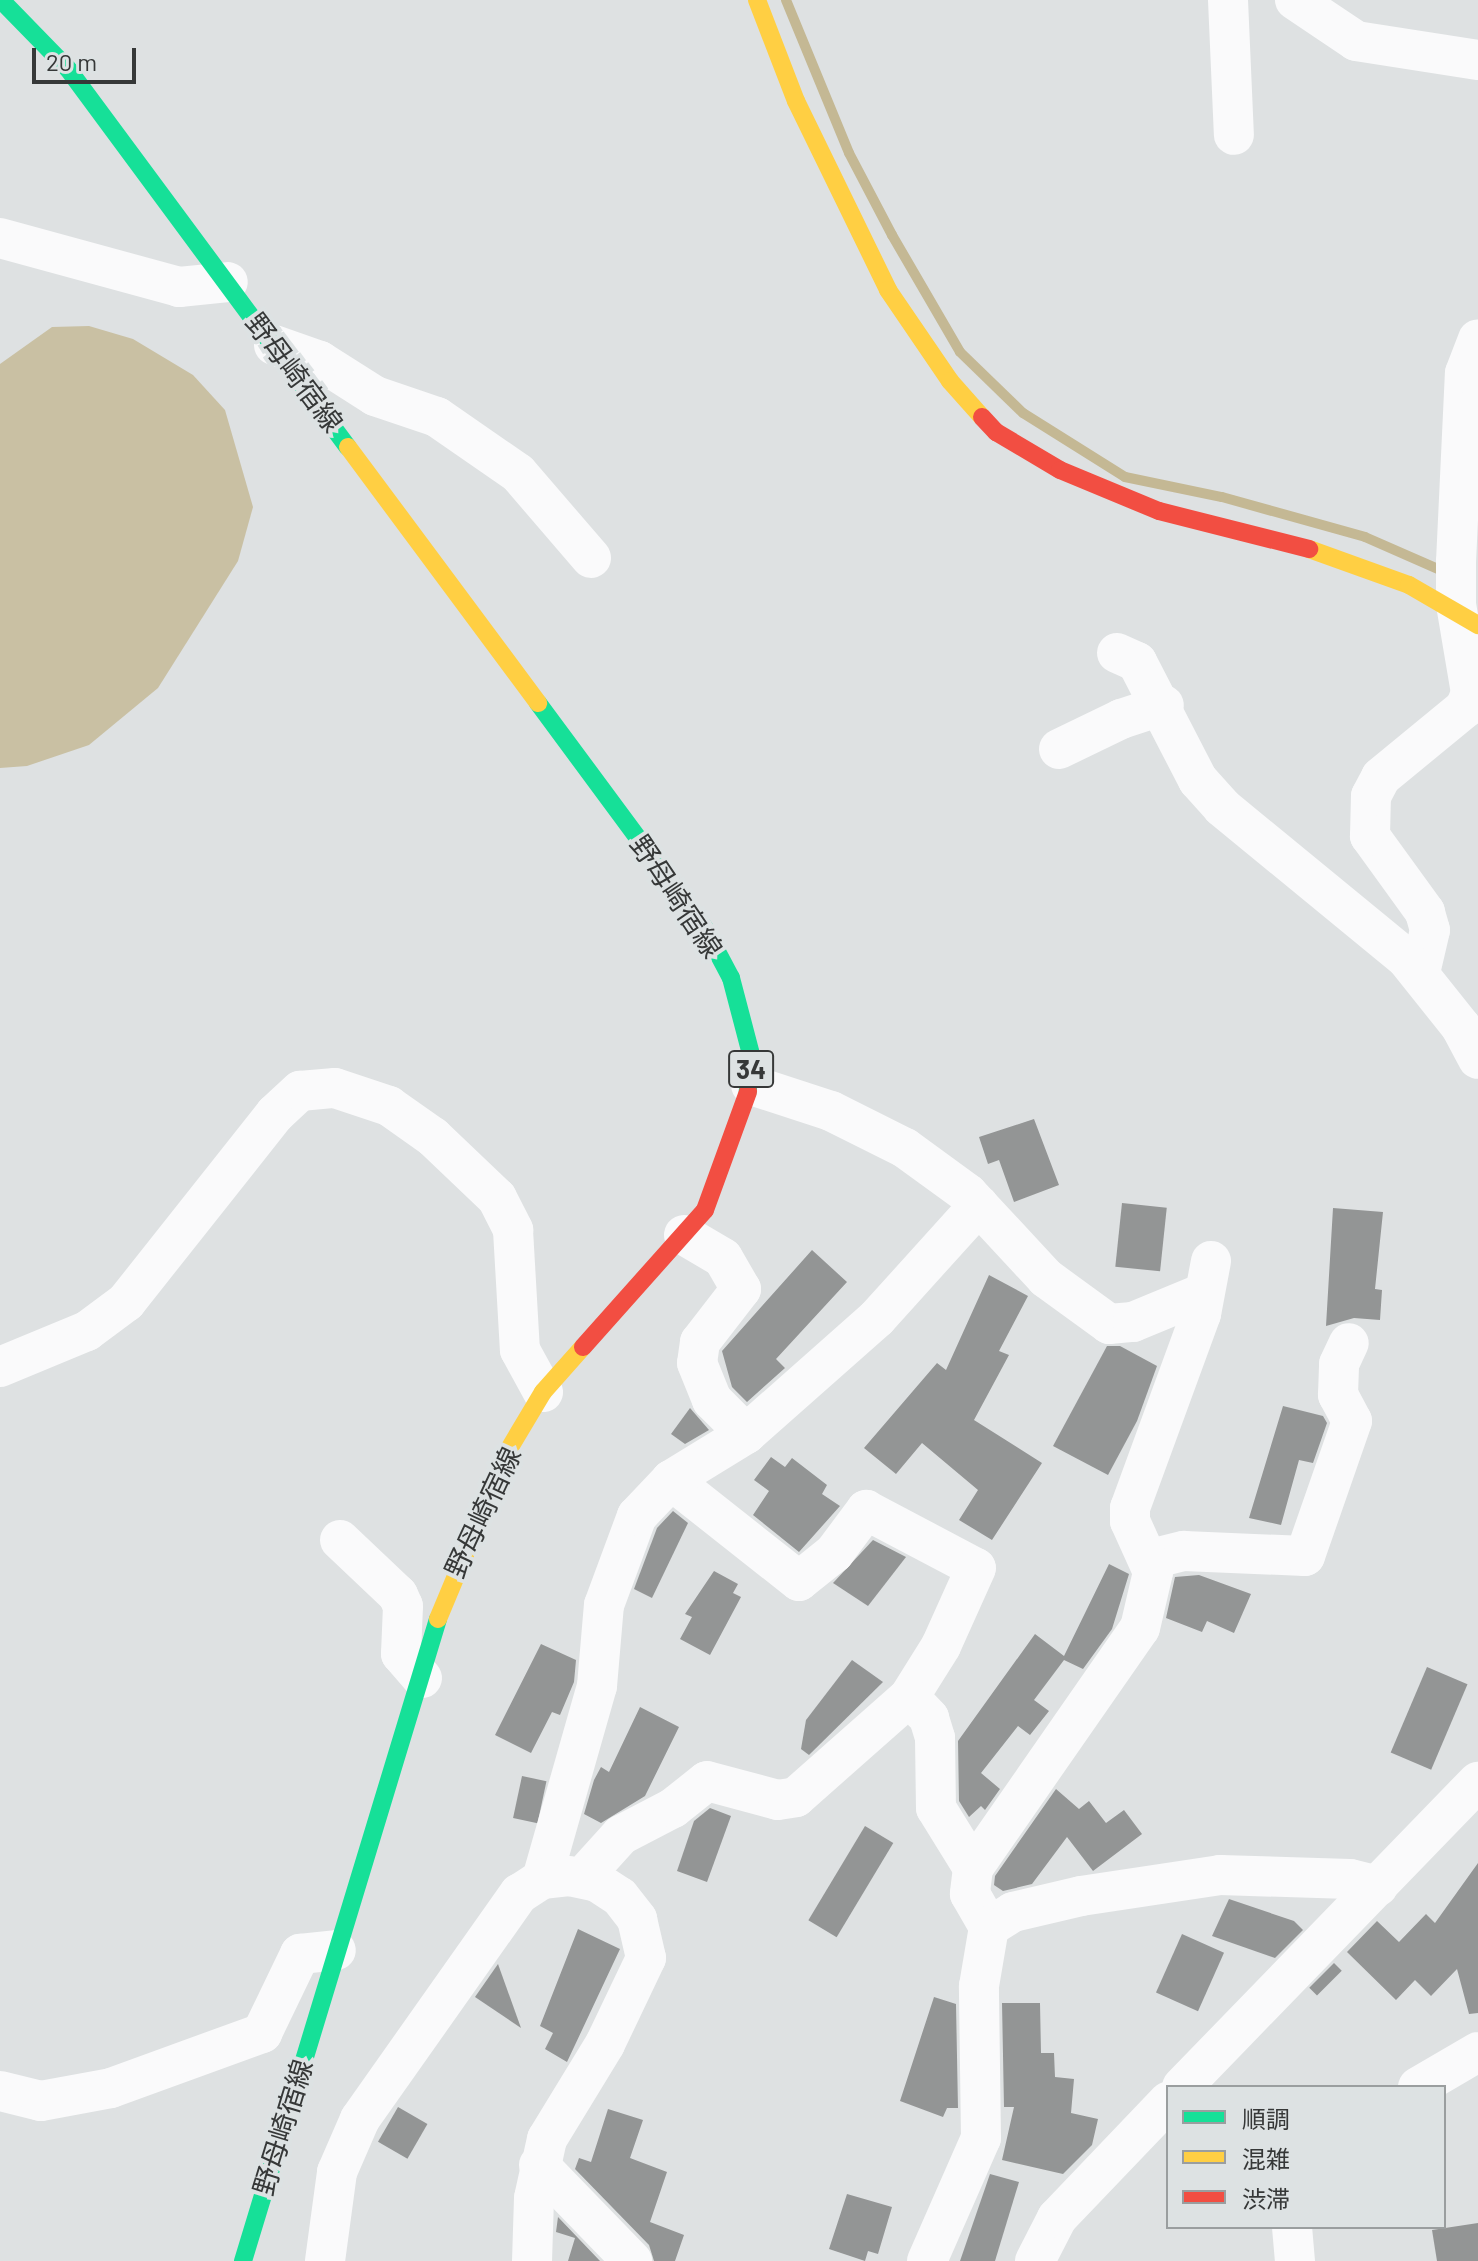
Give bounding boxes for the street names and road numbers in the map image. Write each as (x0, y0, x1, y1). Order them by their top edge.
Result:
street label: 野母崎宿線 (239, 306, 351, 438)
street label: 野母崎宿線 (624, 829, 730, 963)
road number: 34 (727, 1047, 775, 1091)
street label: 野母崎宿線 (437, 1441, 527, 1583)
street label: 野母崎宿線 (245, 2055, 319, 2199)

